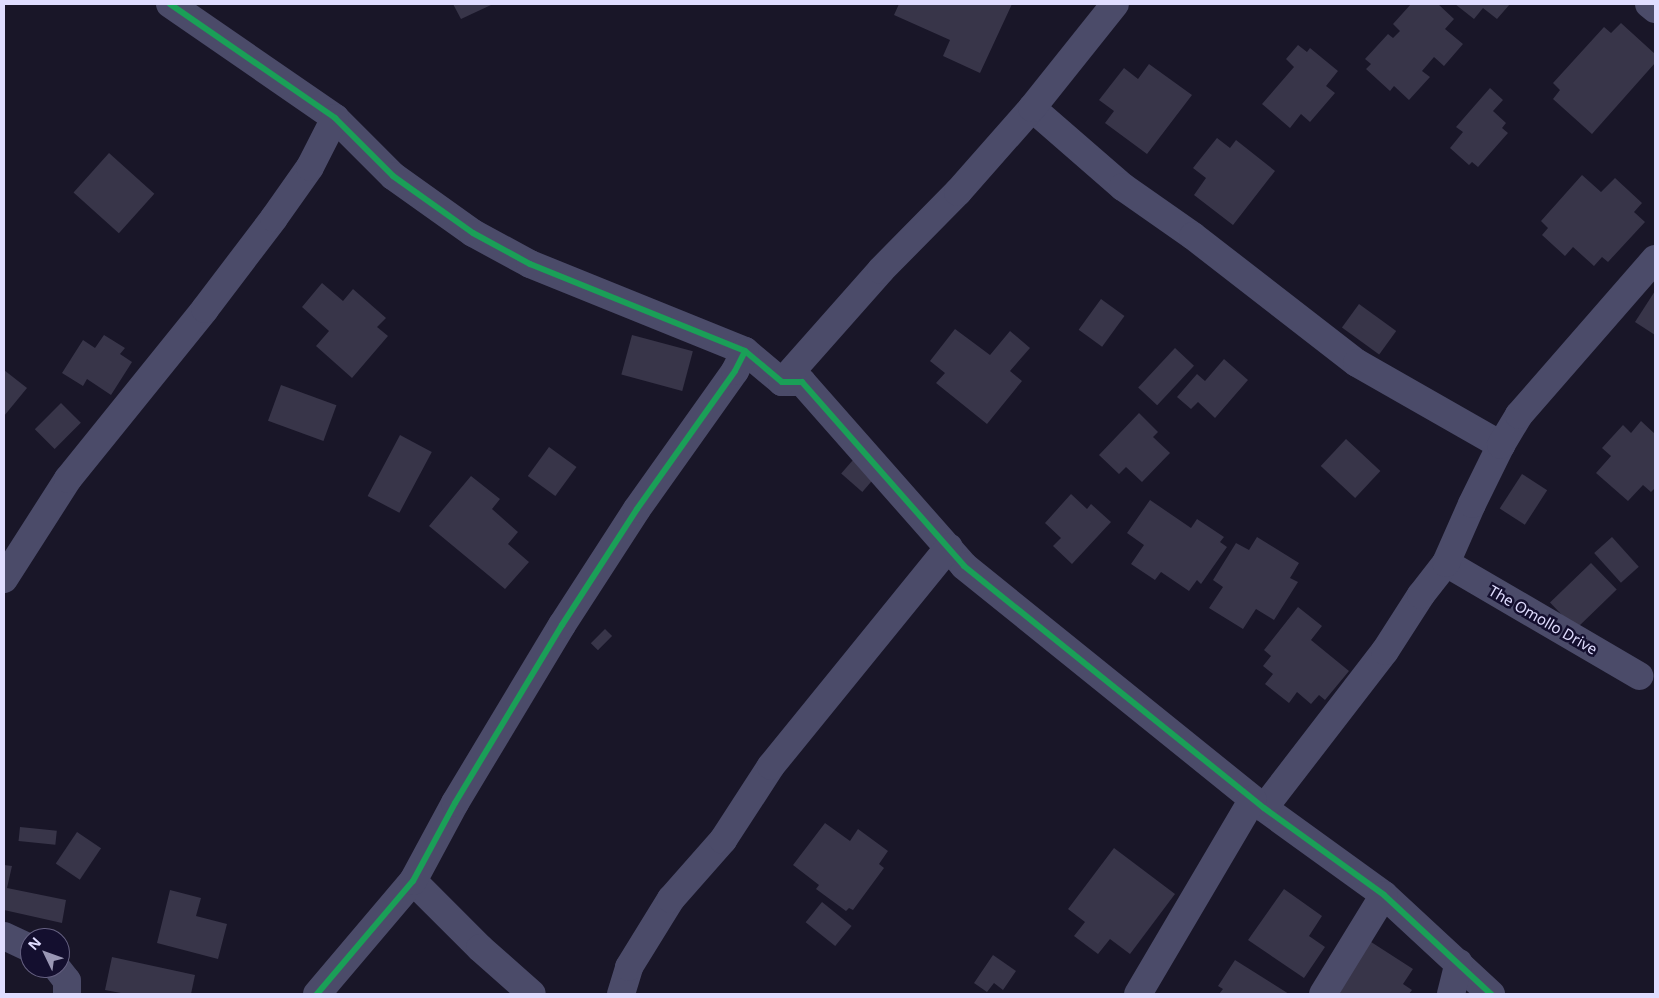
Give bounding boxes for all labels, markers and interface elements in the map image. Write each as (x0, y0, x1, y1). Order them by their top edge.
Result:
street label: The Omollo Drive (1485, 582, 1601, 658)
north arrow (20, 928, 70, 978)
text: N (23, 933, 45, 954)

